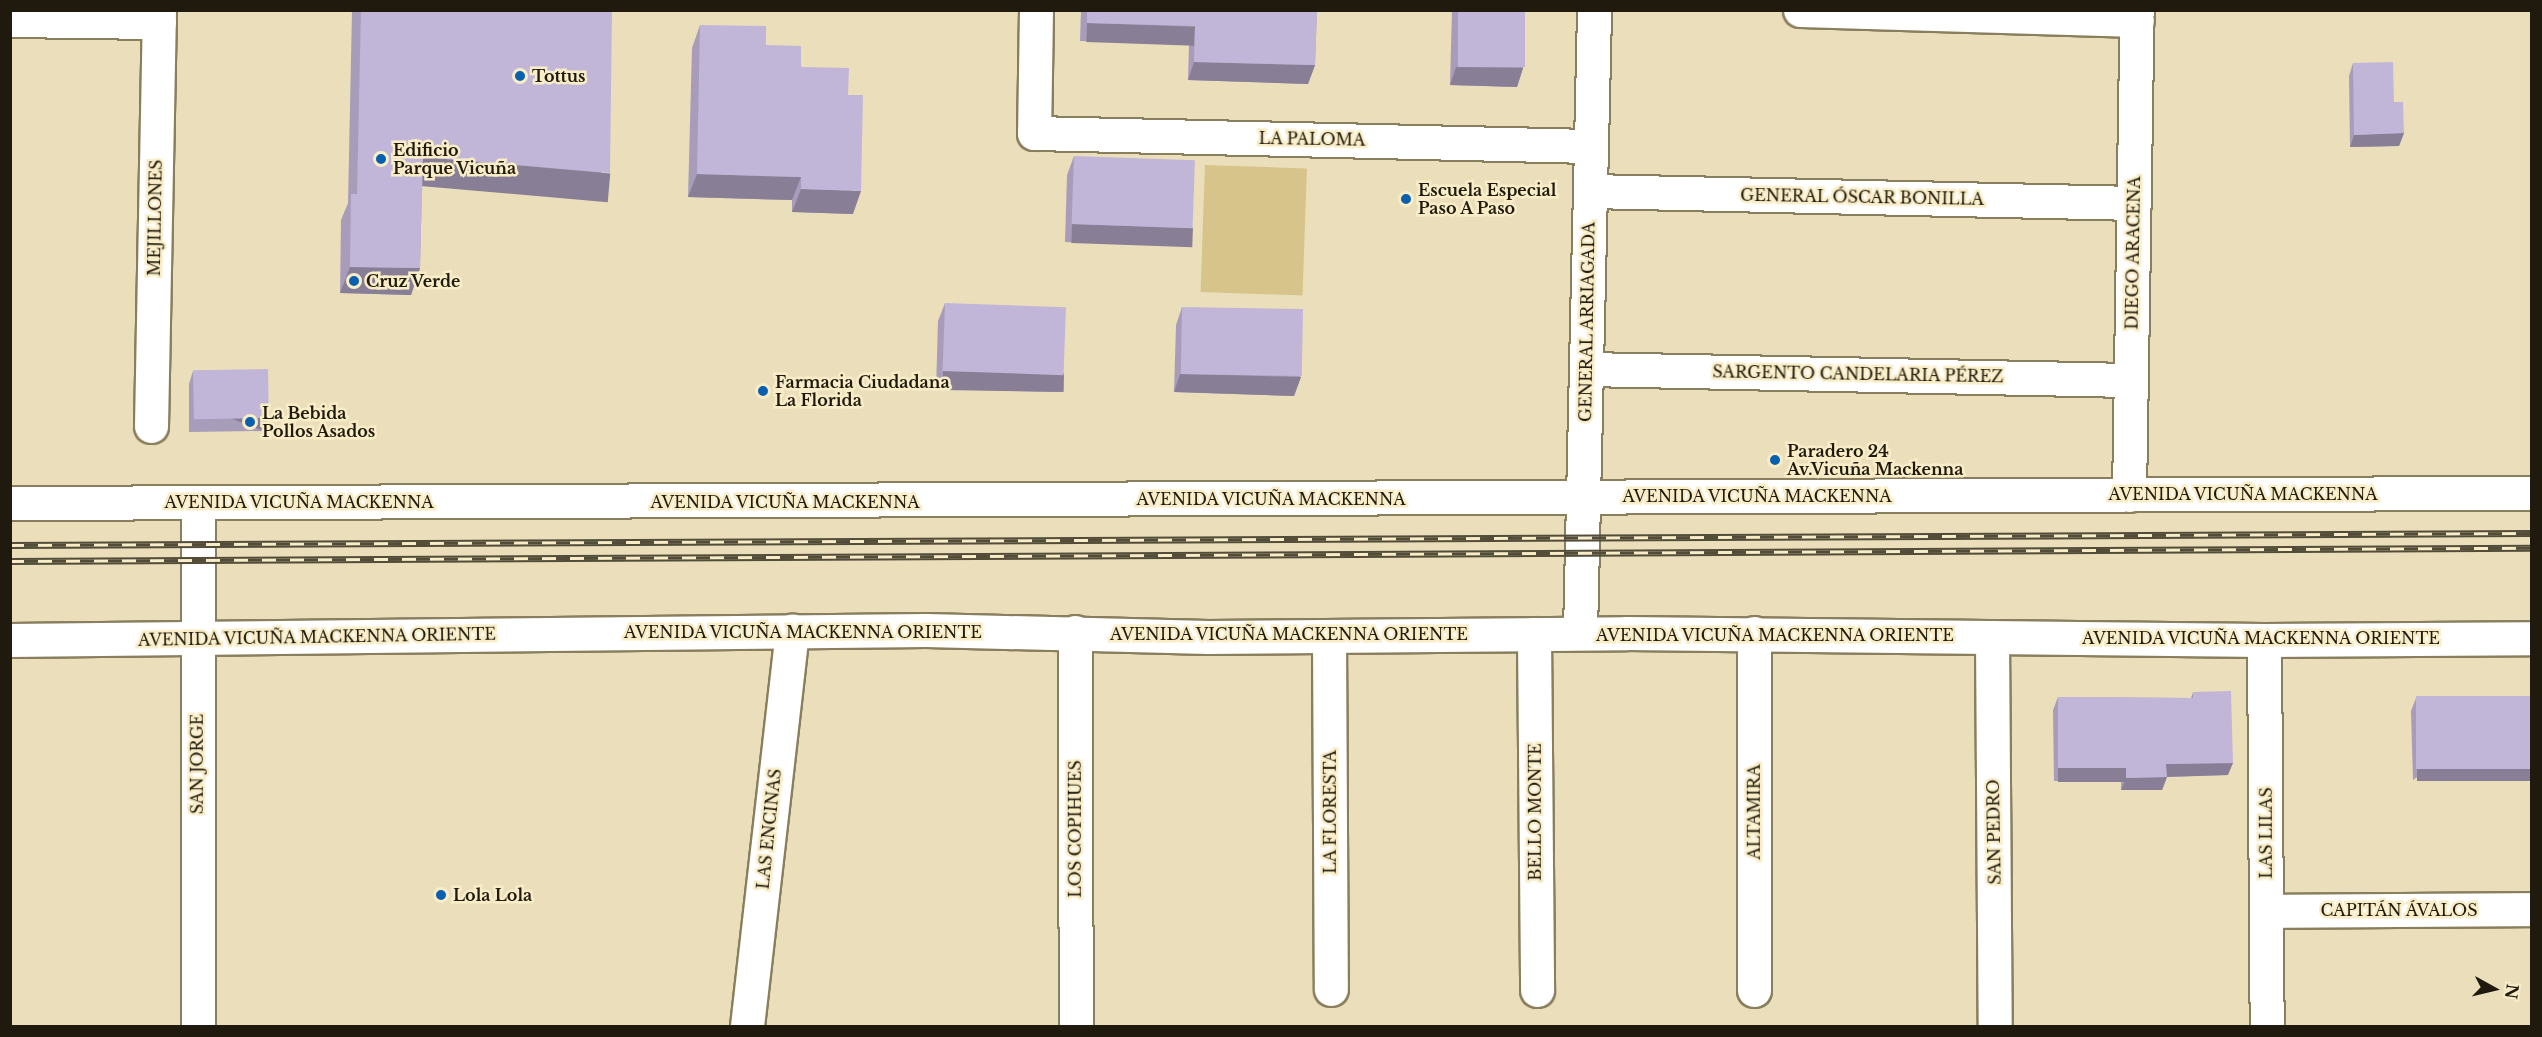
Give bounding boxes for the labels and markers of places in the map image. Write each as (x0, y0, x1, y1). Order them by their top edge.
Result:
place label: Tottus (532, 66, 586, 86)
marker: Tottus (513, 69, 527, 83)
place label: Edificio Parque Vicuña (393, 140, 517, 178)
marker: Edificio Parque Vicuña (374, 152, 388, 166)
place label: Escuela Especial Paso A Paso (1418, 180, 1556, 218)
marker: Escuela Especial Paso A Paso (1399, 192, 1413, 206)
place label: Cruz Verde (366, 271, 461, 291)
marker: Cruz Verde (347, 274, 361, 288)
place label: Farmacia Ciudadana La Florida (775, 372, 950, 410)
marker: Farmacia Ciudadana La Florida (756, 384, 770, 398)
place label: La Bebida Pollos Asados (262, 403, 376, 441)
marker: La Bebida Pollos Asados (243, 415, 257, 429)
place label: Paradero 24 Av.Vicuña Mackenna (1787, 441, 1963, 479)
marker: Paradero 24 Av.Vicuña Mackenna (1768, 453, 1782, 467)
place label: Lola Lola (453, 885, 532, 905)
marker: Lola Lola (434, 888, 448, 902)

